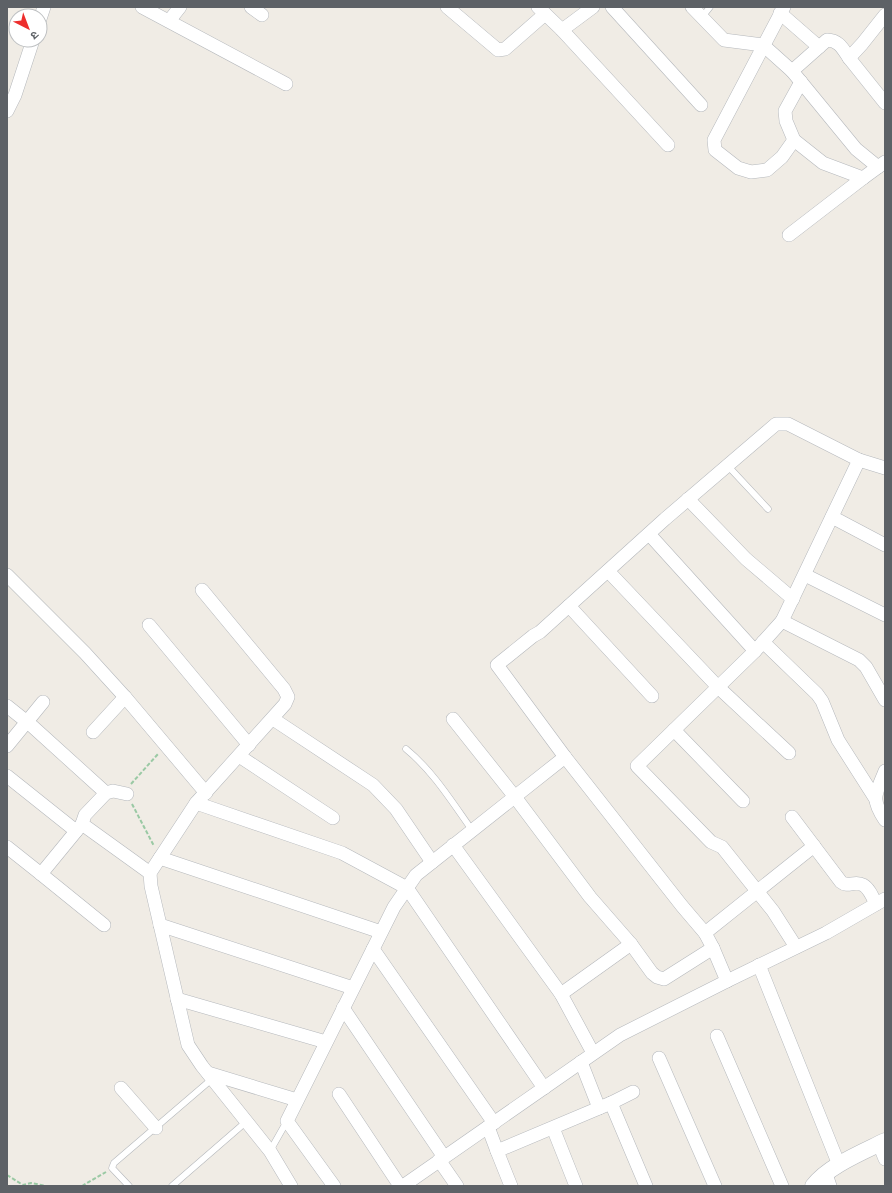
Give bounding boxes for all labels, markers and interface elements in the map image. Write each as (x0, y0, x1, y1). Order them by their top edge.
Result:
north arrow (8, 8, 48, 48)
text: उ (28, 29, 41, 42)

